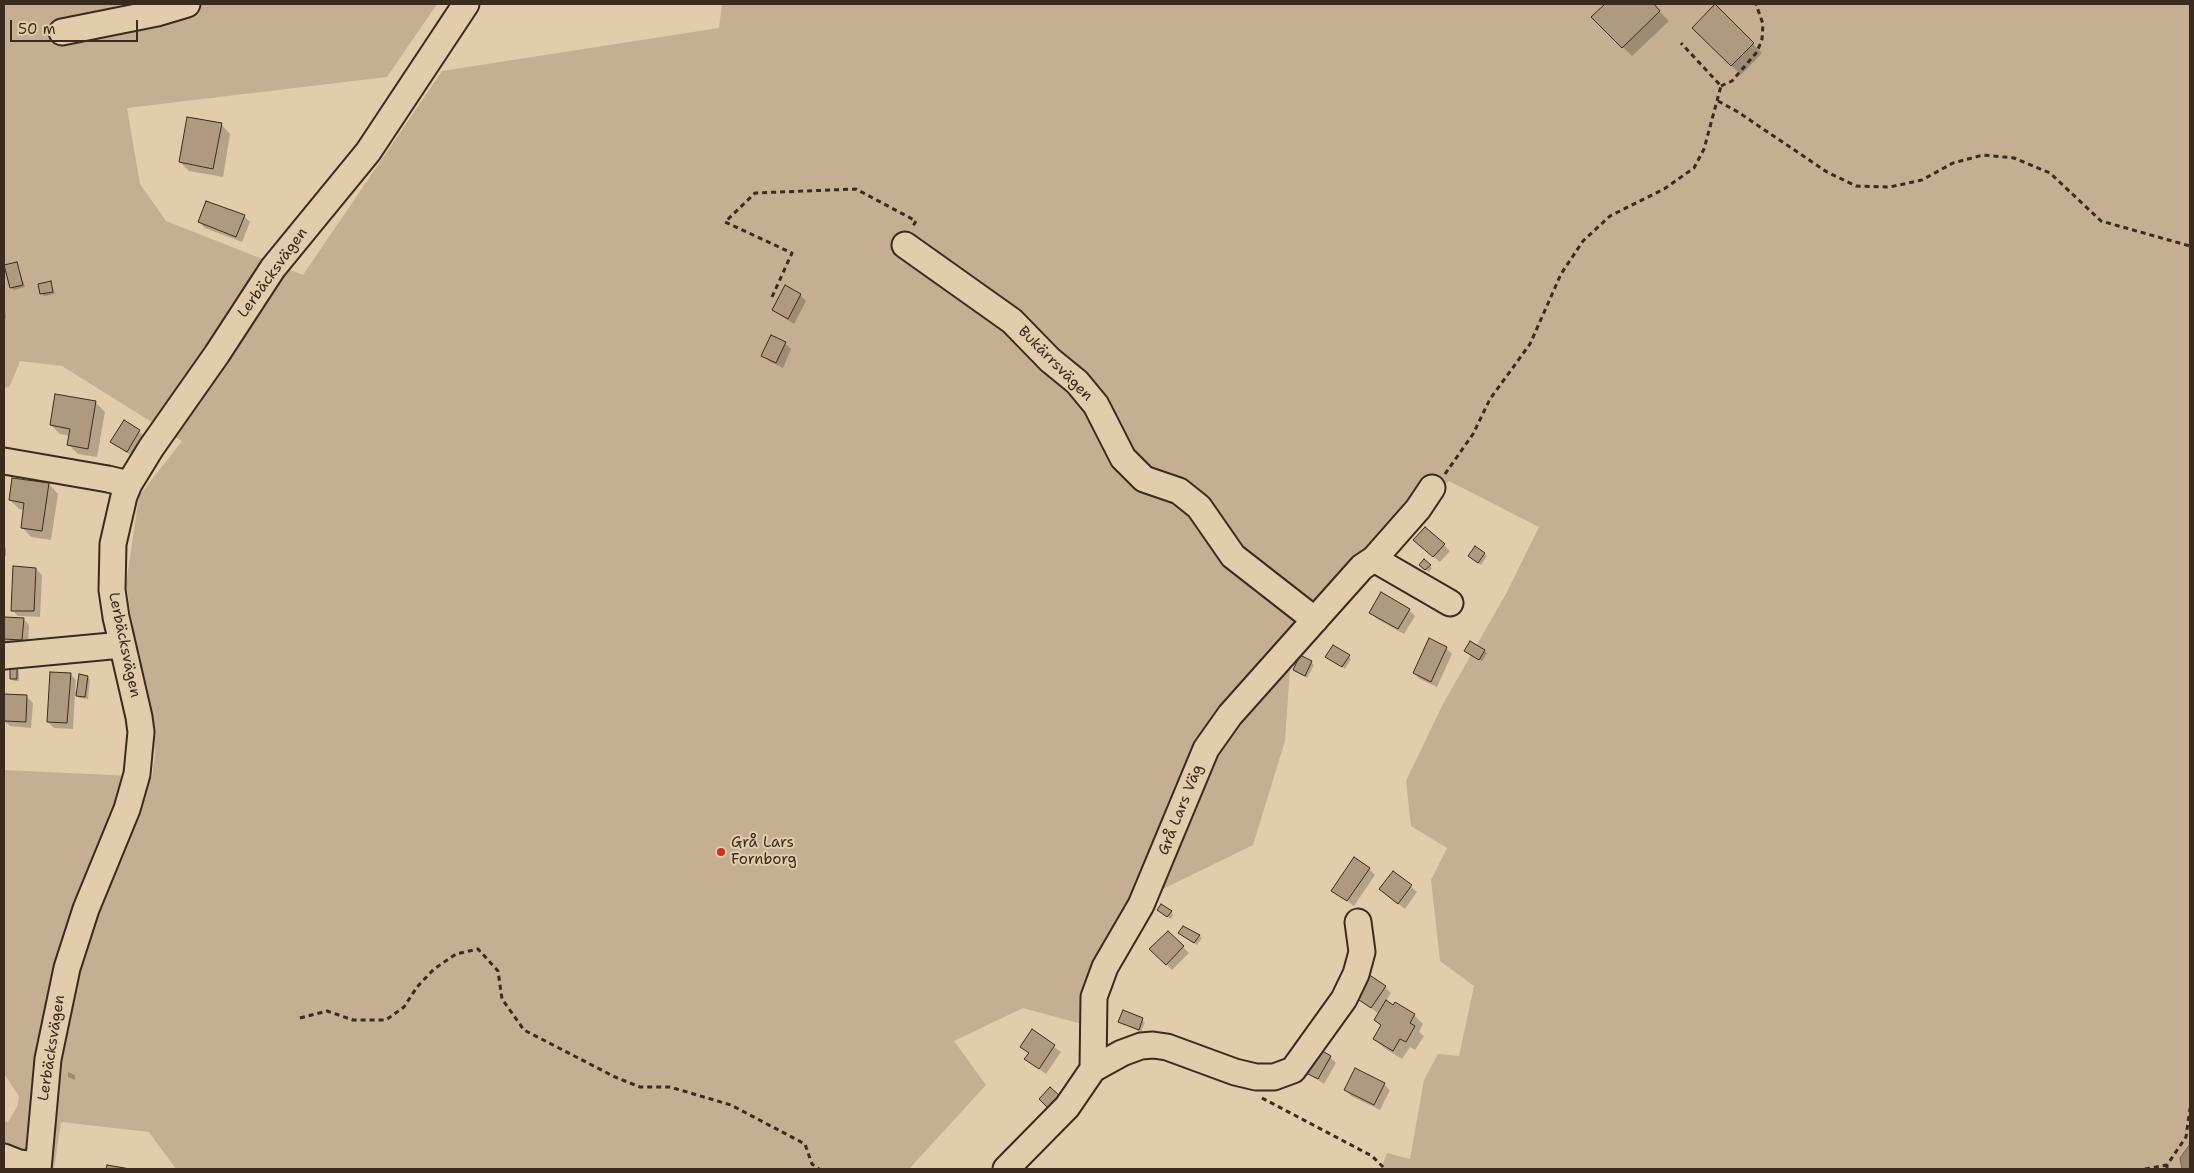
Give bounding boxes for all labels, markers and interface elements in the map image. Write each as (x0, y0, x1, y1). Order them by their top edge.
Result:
scale bar (12, 10, 140, 42)
text: 50 m (18, 19, 56, 39)
street label: Lerbäcksvägen (234, 224, 312, 322)
street label: Bukärrsvägen (1014, 323, 1096, 405)
street label: Lerbäcksvägen (104, 591, 144, 699)
street label: Grå Lars Väg (1155, 762, 1207, 858)
place label: Grå Lars Fornborg (731, 834, 797, 869)
marker: Grå Lars Fornborg (715, 846, 727, 858)
street label: Lerbäcksvägen (35, 994, 69, 1102)

